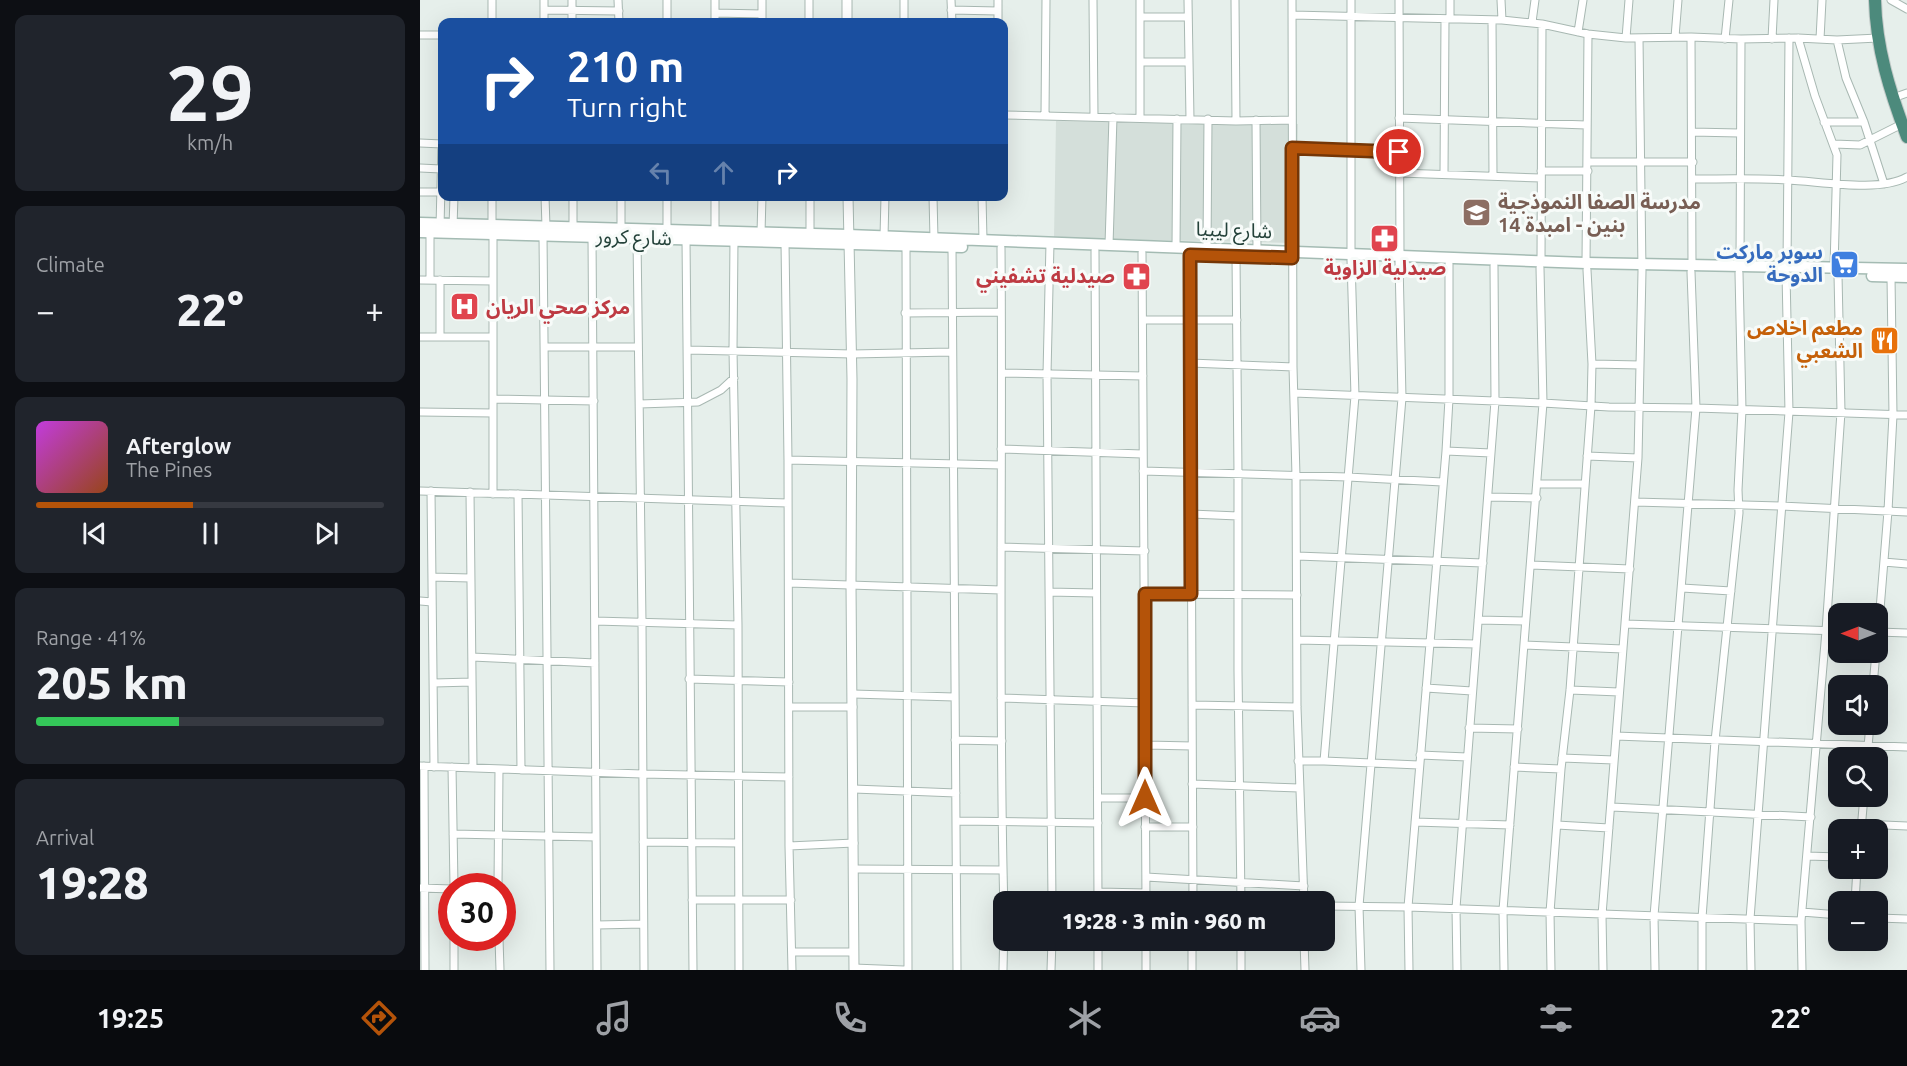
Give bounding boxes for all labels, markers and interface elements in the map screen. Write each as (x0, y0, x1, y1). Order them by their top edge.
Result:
icon: right (468, 42, 546, 120)
text: 210 m (567, 43, 684, 90)
text: 29 (166, 48, 254, 136)
text: Turn right (567, 92, 687, 122)
pin (1373, 126, 1424, 177)
text: km/h (187, 131, 233, 154)
icon: arrive (1382, 135, 1415, 168)
icon: left (644, 156, 677, 189)
icon: ahead (707, 156, 740, 189)
icon: right (770, 156, 803, 189)
place label: مدرسة الصفا النموذجية بنين - امبدة 14 (1498, 190, 1701, 237)
school or university icon: مدرسة الصفا النموذجية بنين - امبدة 14 (1461, 197, 1493, 229)
street label: شارع ليبيا (1195, 217, 1273, 246)
pharmacy icon: صيدلية الزاوية (1369, 222, 1401, 254)
street label: شارع كرور (595, 224, 672, 253)
place label: سوبر ماركت الدوحة (1716, 240, 1823, 287)
supermarket icon: سوبر ماركت الدوحة (1828, 248, 1860, 280)
text: Climate (36, 253, 105, 276)
place label: صيدلية الزاوية (1324, 256, 1446, 280)
pharmacy icon: صيدلية تشفيني (1120, 260, 1152, 292)
place label: صيدلية تشفيني (976, 264, 1115, 293)
text: 22° (176, 284, 244, 335)
hospital icon: مركز صحي الريان (449, 291, 481, 323)
text: − (36, 292, 55, 329)
text: + (365, 292, 384, 329)
place label: مركز صحي الريان (486, 295, 630, 324)
place label: مطعم اخلاص الشعبي (1747, 316, 1863, 368)
restaurant icon: مطعم اخلاص الشعبي (1868, 324, 1900, 356)
text: Afterglow (126, 433, 231, 458)
text: The Pines (126, 458, 212, 481)
icon: previous (78, 517, 111, 550)
icon: pause (194, 517, 227, 550)
icon: next (310, 517, 343, 550)
north arrow (1828, 603, 1888, 663)
map controls (1828, 603, 1888, 951)
text: Range · 41% (36, 626, 146, 649)
text: 205 km (36, 657, 188, 708)
button: sound (1828, 675, 1888, 735)
button: search (1828, 747, 1888, 807)
position arrow (1113, 766, 1177, 830)
button: + (1828, 819, 1888, 879)
text: Arrival (36, 826, 94, 849)
text: 19:28 (36, 857, 149, 908)
speed limit sign: 30 (438, 873, 516, 951)
button: − (1828, 891, 1888, 951)
text: 19:28 · 3 min · 960 m (1062, 908, 1266, 933)
icon: directions (358, 997, 400, 1039)
icon: music (593, 997, 635, 1039)
icon: phone (829, 997, 871, 1039)
icon: climate (1064, 997, 1106, 1039)
icon: car (1299, 997, 1341, 1039)
icon: filters (1535, 997, 1577, 1039)
text: 19:25 (97, 1003, 164, 1033)
text: 22° (1770, 1003, 1810, 1033)

